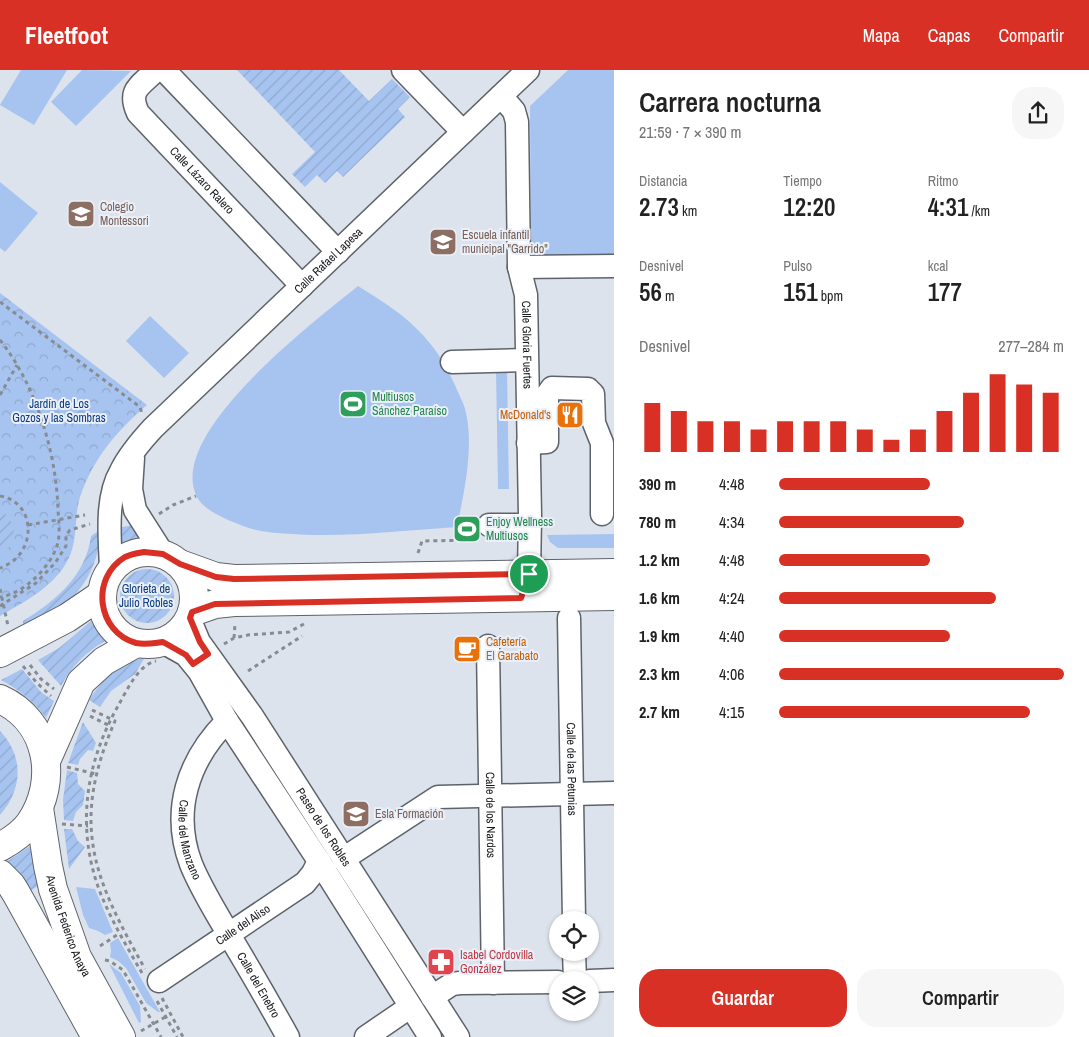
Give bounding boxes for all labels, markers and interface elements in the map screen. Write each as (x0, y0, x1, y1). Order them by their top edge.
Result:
text: Fleetfoot (25, 19, 108, 51)
text: Mapa (863, 23, 900, 48)
text: Capas (928, 23, 970, 48)
text: Compartir (998, 23, 1064, 48)
text: Carrera nocturna (639, 83, 821, 121)
button: share (1012, 87, 1064, 139)
text: 21:59 · 7 × 390 m (639, 121, 742, 143)
street label: Calle Lázaro Ralero (166, 143, 238, 218)
text: Distancia (639, 172, 688, 190)
text: Tiempo (783, 172, 822, 190)
text: Ritmo (928, 172, 958, 190)
text: 2.73 (639, 190, 679, 224)
text: 12:20 (783, 190, 835, 224)
text: 4:31 (928, 190, 968, 224)
school or university icon: Colegio Montessori (66, 199, 96, 229)
place label: Colegio Montessori (100, 199, 149, 229)
text: km (679, 202, 697, 220)
text: /km (968, 202, 990, 220)
street label: Calle Rafael Lapesa (291, 224, 366, 297)
school or university icon: Escuela infantil municipal "Garrido" (428, 227, 458, 257)
place label: Escuela infantil municipal "Garrido" (462, 227, 548, 257)
text: Desnivel (639, 257, 684, 275)
text: Pulso (783, 257, 812, 275)
text: kcal (928, 257, 948, 275)
text: 56 (639, 275, 662, 309)
text: 151 (783, 275, 818, 309)
text: 177 (928, 275, 962, 309)
text: m (662, 287, 675, 305)
text: bpm (818, 287, 843, 305)
street label: Calle Gloria Fuertes (518, 301, 536, 389)
text: Desnivel (639, 335, 690, 357)
text: 277–284 m (998, 335, 1064, 357)
sports icon: Multiusos Sánchez Paraíso (338, 389, 368, 419)
place label: Multiusos Sánchez Paraíso (372, 389, 447, 419)
park label: Jardín de Los Gozos y las Sombras (12, 396, 106, 426)
restaurant icon: McDonald's (555, 400, 585, 430)
place label: McDonald's (500, 407, 551, 423)
text: 390 m (639, 473, 676, 495)
text: 4:48 (719, 473, 745, 495)
text: 780 m (639, 511, 676, 533)
text: 4:34 (719, 511, 745, 533)
sports icon: Enjoy Wellness Multiusos (452, 514, 482, 544)
place label: Enjoy Wellness Multiusos (486, 514, 553, 544)
text: 1.2 km (639, 549, 680, 571)
text: 4:48 (719, 549, 745, 571)
pin (508, 553, 550, 595)
icon: arrive (515, 560, 543, 588)
park label: Glorieta de Julio Robles (119, 581, 173, 611)
text: 1.6 km (639, 587, 680, 609)
text: 4:24 (719, 587, 745, 609)
text: 1.9 km (639, 625, 680, 647)
text: 4:40 (719, 625, 745, 647)
cafe icon: Cafetería El Garabato (452, 634, 482, 664)
place label: Cafetería El Garabato (486, 634, 539, 664)
text: 2.3 km (639, 663, 680, 685)
text: 4:06 (719, 663, 745, 685)
text: 2.7 km (639, 701, 680, 723)
text: 4:15 (719, 701, 745, 723)
street label: Calle de las Petunias (563, 722, 580, 816)
street label: Calle de los Nardos (482, 772, 499, 858)
street label: Paseo de los Robles (292, 785, 354, 870)
street label: Calle del Manzano (175, 799, 205, 882)
school or university icon: Esla Formación (341, 799, 371, 829)
place label: Esla Formación (375, 806, 443, 822)
street label: Avenida Federico Anaya (42, 873, 95, 980)
street label: Calle del Aliso (212, 901, 273, 949)
map controls (549, 911, 599, 1021)
button: locate (549, 911, 599, 961)
pharmacy icon: Isabel Cordovilla González (426, 947, 456, 977)
place label: Isabel Cordovilla González (460, 947, 534, 977)
street label: Calle del Enebro (233, 949, 284, 1021)
button: Guardar (639, 969, 847, 1027)
button: Compartir (857, 969, 1064, 1027)
button: layers (549, 971, 599, 1021)

